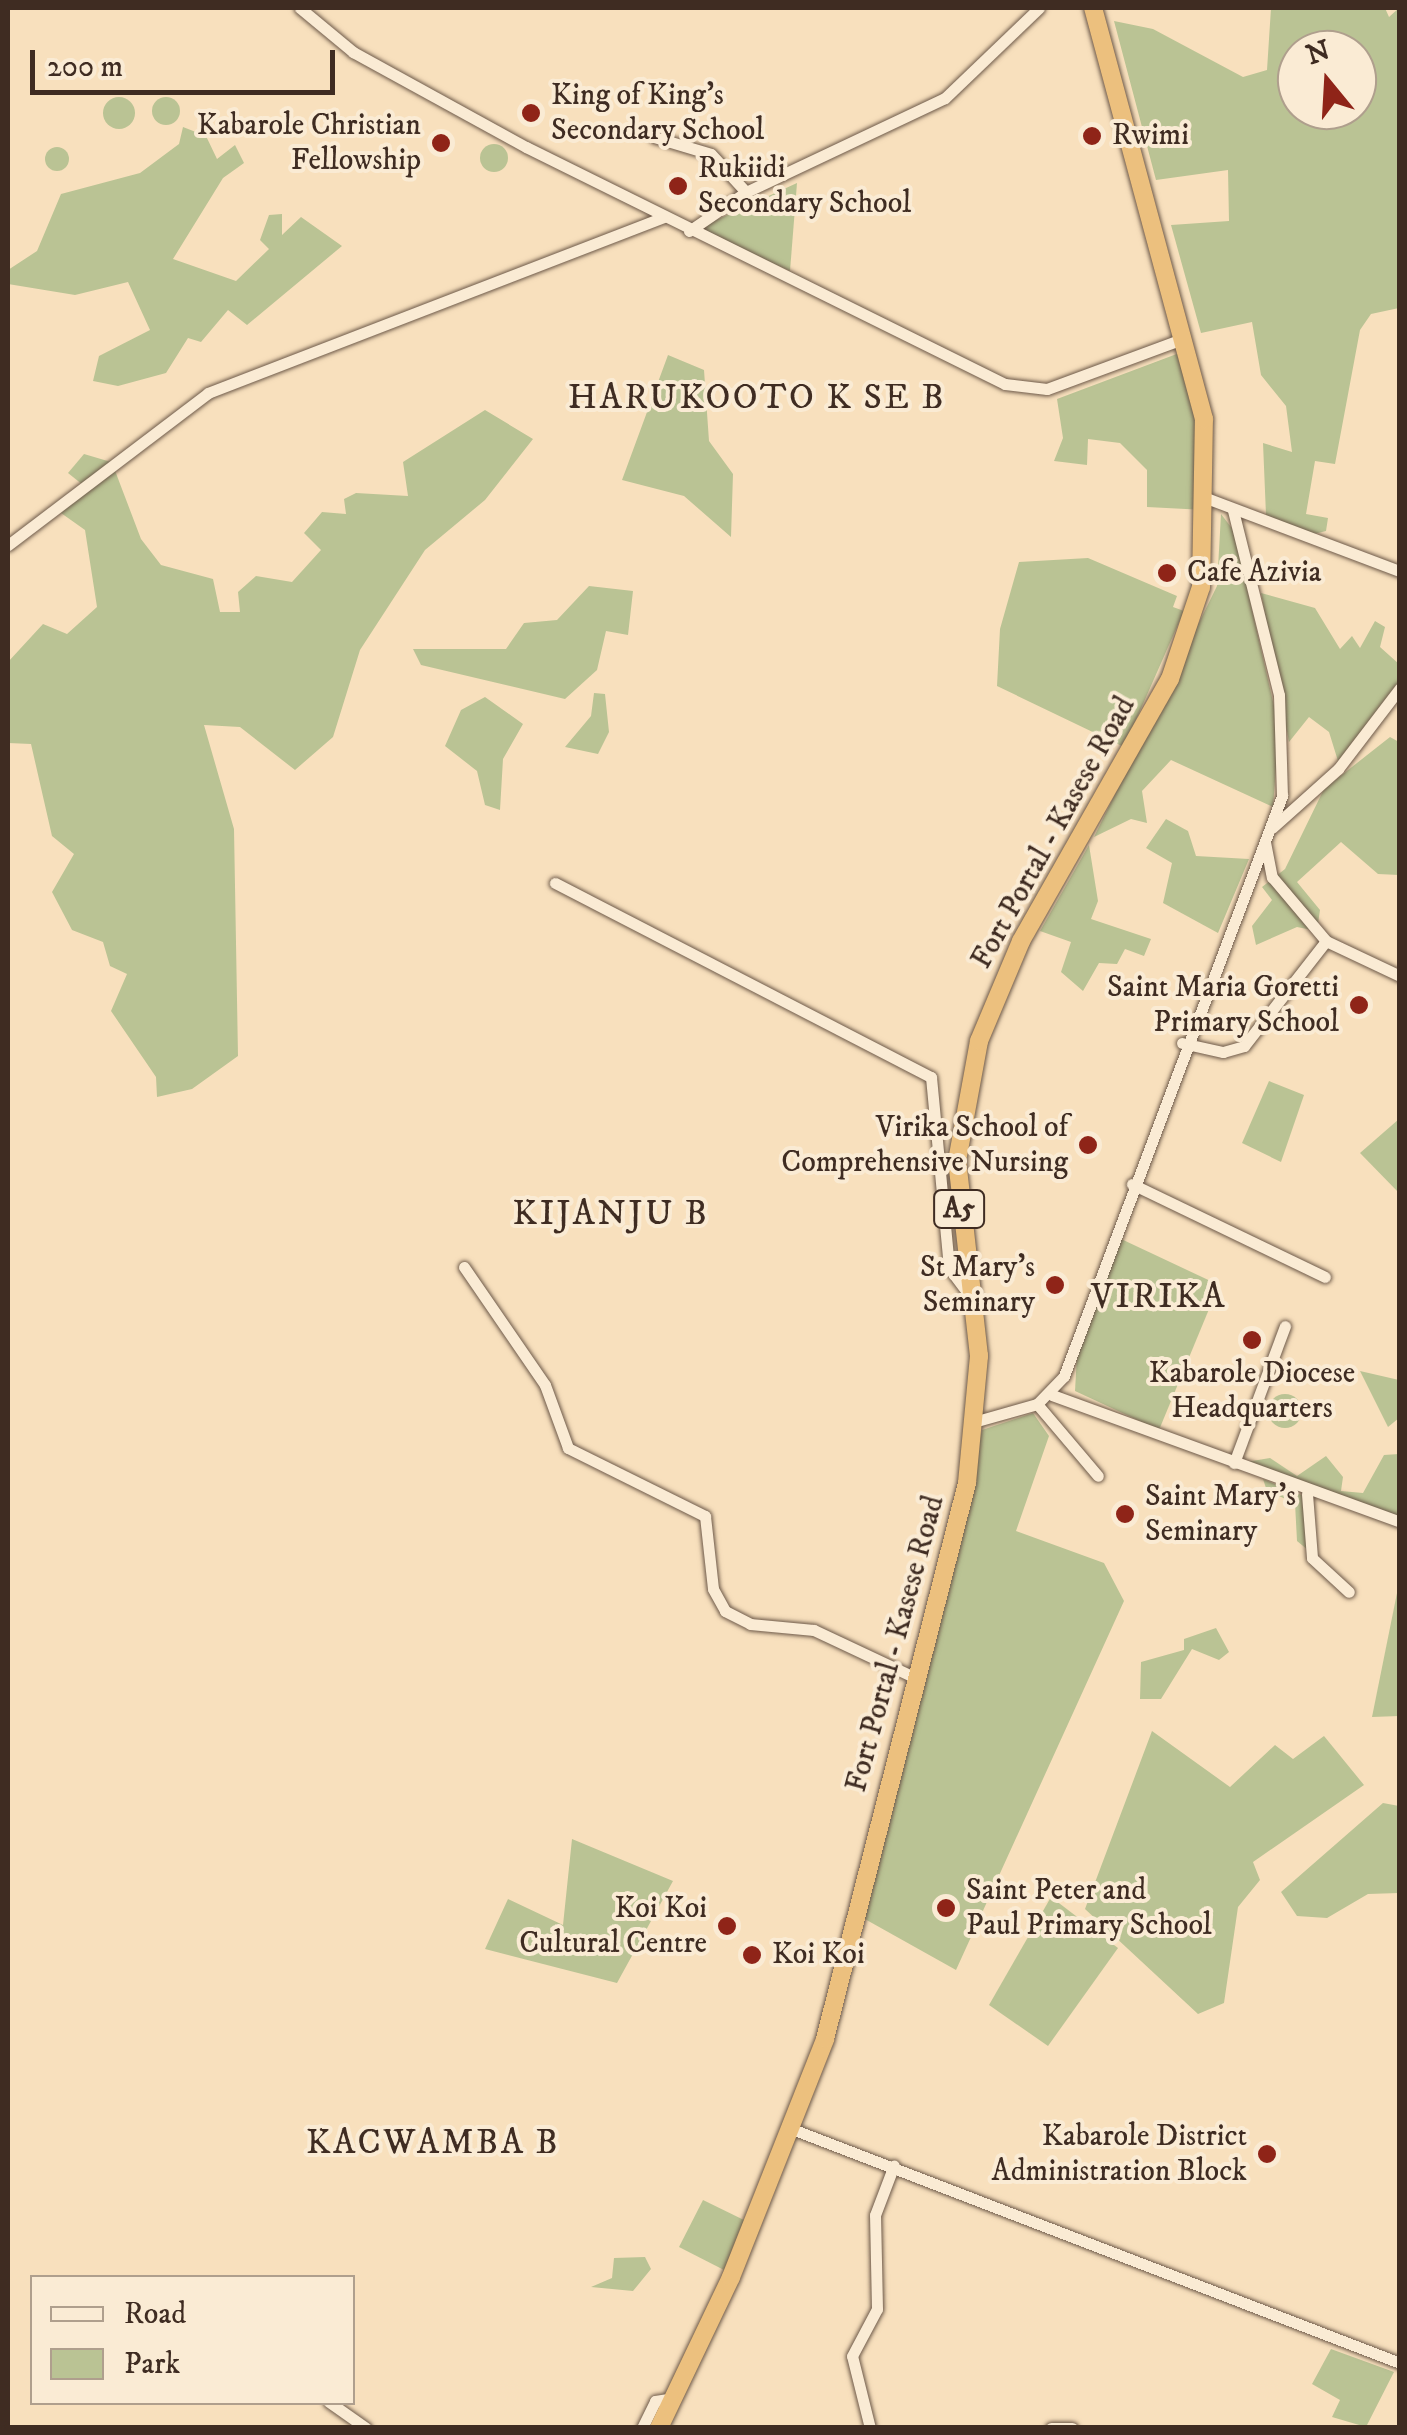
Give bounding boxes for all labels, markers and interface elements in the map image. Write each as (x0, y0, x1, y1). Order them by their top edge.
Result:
scale bar (35, 30, 340, 92)
north arrow (1277, 30, 1377, 130)
text: N (1302, 33, 1335, 73)
text: 200 m (47, 49, 123, 86)
place label: King of King's Secondary School (551, 78, 764, 148)
marker: King of King's Secondary School (520, 102, 542, 124)
place label: Kabarole Christian Fellowship (197, 108, 421, 178)
place label: Rwimi (1112, 118, 1189, 154)
marker: Rwimi (1081, 125, 1103, 147)
marker: Kabarole Christian Fellowship (430, 132, 452, 154)
place label: Rukiidi Secondary School (698, 151, 911, 222)
marker: Rukiidi Secondary School (667, 175, 689, 197)
district label: HARUKOOTO K SE B (568, 377, 946, 419)
place label: Cafe Azivia (1187, 555, 1322, 591)
marker: Cafe Azivia (1156, 562, 1178, 584)
street label: Fort Portal - Kasese Road (964, 691, 1144, 975)
place label: Saint Maria Goretti Primary School (1107, 970, 1339, 1040)
marker: Saint Maria Goretti Primary School (1348, 994, 1370, 1016)
place label: Virika School of Comprehensive Nursing (781, 1110, 1068, 1180)
marker: Virika School of Comprehensive Nursing (1077, 1134, 1099, 1156)
road number: A5 (932, 1186, 986, 1232)
district label: KIJANJU B (513, 1193, 709, 1235)
place label: St Mary's Seminary (920, 1250, 1035, 1320)
marker: St Mary's Seminary (1044, 1274, 1066, 1296)
district label: VIRIKA (1091, 1276, 1227, 1318)
marker: Kabarole Diocese Headquarters (1241, 1329, 1263, 1351)
place label: Kabarole Diocese Headquarters (1149, 1356, 1355, 1426)
place label: Saint Mary's Seminary (1145, 1479, 1296, 1550)
street label: Fort Portal - Kasese Road (839, 1492, 953, 1796)
marker: Saint Mary's Seminary (1114, 1503, 1136, 1525)
place label: Saint Peter and Paul Primary School (966, 1873, 1212, 1944)
place label: Koi Koi Cultural Centre (519, 1891, 707, 1962)
marker: Saint Peter and Paul Primary School (935, 1897, 957, 1919)
marker: Koi Koi Cultural Centre (716, 1915, 738, 1937)
place label: Koi Koi (772, 1937, 865, 1973)
marker: Koi Koi (741, 1944, 763, 1966)
place label: Kabarole District Administration Block (992, 2119, 1247, 2190)
district label: KACWAMBA B (306, 2122, 560, 2164)
marker: Kabarole District Administration Block (1256, 2143, 1278, 2165)
legend (30, 2275, 355, 2405)
text: Road (124, 2296, 186, 2333)
text: Park (124, 2346, 180, 2383)

